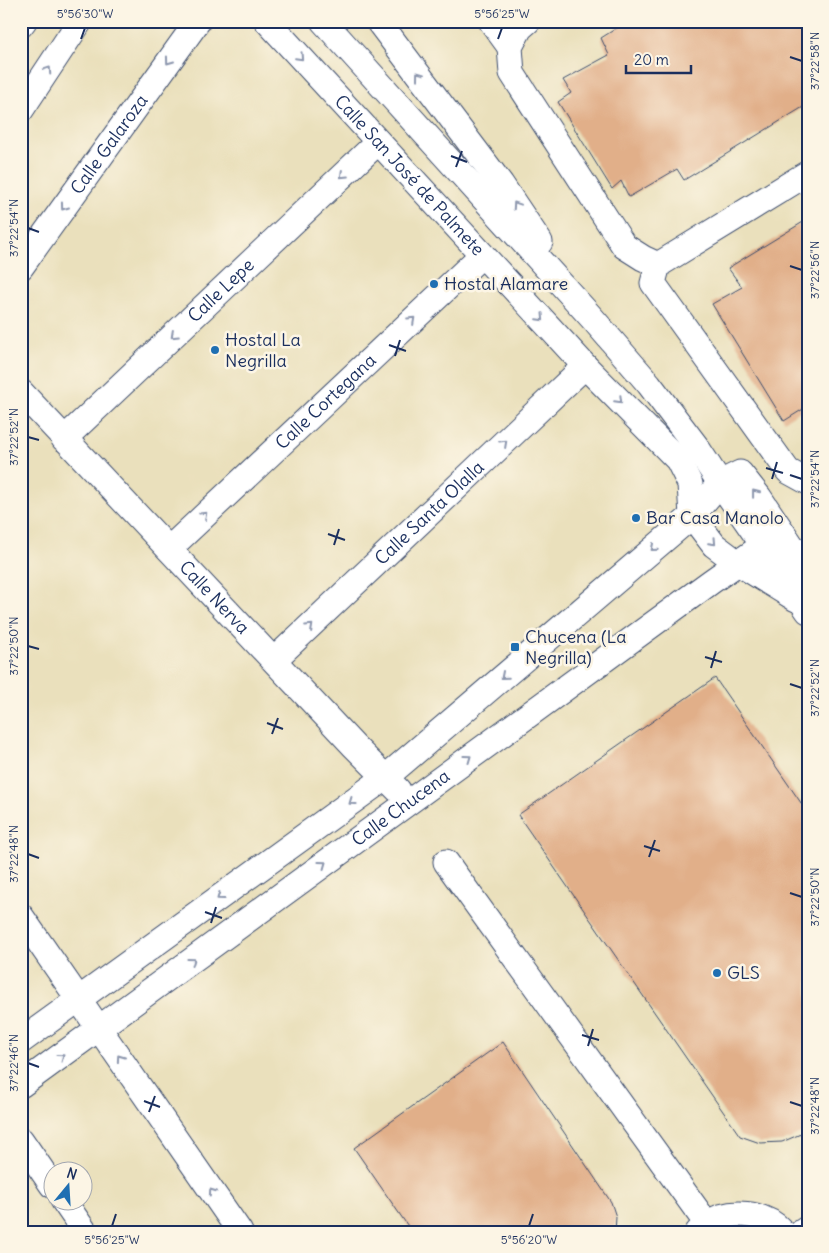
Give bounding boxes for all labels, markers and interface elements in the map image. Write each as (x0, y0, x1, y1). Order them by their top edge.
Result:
text: 5°56'30"W (57, 6, 113, 21)
text: 5°56'25"W (474, 6, 530, 21)
text: 37°22'58"N (807, 32, 822, 90)
scale bar (626, 42, 692, 74)
text: 20 m (634, 50, 669, 69)
one-way arrow (294, 51, 303, 60)
one-way arrow (167, 55, 175, 64)
one-way arrow (42, 66, 51, 75)
one-way arrow (416, 71, 425, 81)
street label: Calle Galaroza (65, 90, 152, 199)
street label: Calle San José de Palmete (330, 90, 490, 260)
one-way arrow (340, 169, 349, 178)
text: 37°22'54"N (6, 199, 21, 257)
one-way arrow (61, 201, 70, 211)
one-way arrow (513, 202, 522, 211)
text: 37°22'56"N (807, 241, 822, 299)
street label: Calle Lepe (183, 253, 259, 327)
place label: Hostal Alamare (444, 272, 568, 295)
marker: Hostal Alamare (428, 278, 440, 290)
one-way arrow (535, 312, 544, 321)
one-way arrow (407, 317, 416, 326)
place label: Hostal La Negrilla (225, 328, 301, 372)
one-way arrow (171, 329, 180, 338)
marker: Hostal La Negrilla (209, 344, 221, 356)
street label: Calle Cortegana (270, 349, 381, 454)
one-way arrow (613, 395, 622, 404)
text: 37°22'52"N (6, 408, 21, 466)
one-way arrow (498, 440, 507, 449)
text: 37°22'54"N (807, 450, 822, 508)
street label: Calle Santa Olalla (370, 456, 489, 570)
one-way arrow (753, 490, 761, 499)
place label: Bar Casa Manolo (646, 506, 784, 529)
one-way arrow (199, 512, 208, 521)
marker: Bar Casa Manolo (630, 512, 642, 524)
one-way arrow (707, 536, 716, 545)
one-way arrow (651, 542, 660, 551)
street label: Calle Nerva (175, 556, 255, 639)
text: 37°22'50"N (6, 616, 21, 676)
one-way arrow (304, 624, 313, 633)
place label: Chucena (La Negrilla) (525, 625, 626, 669)
marker: Chucena (La Negrilla) (509, 641, 521, 653)
text: 37°22'52"N (807, 659, 822, 717)
one-way arrow (501, 670, 510, 679)
one-way arrow (462, 755, 472, 764)
street label: Calle Chucena (347, 764, 454, 851)
one-way arrow (348, 796, 358, 805)
text: 37°22'48"N (6, 825, 21, 883)
one-way arrow (317, 862, 326, 870)
text: 37°22'50"N (807, 867, 822, 927)
one-way arrow (217, 891, 226, 900)
one-way arrow (186, 958, 196, 967)
place label: GLS (727, 961, 760, 984)
marker: GLS (711, 967, 723, 979)
text: 37°22'46"N (6, 1034, 21, 1092)
one-way arrow (55, 1054, 64, 1062)
one-way arrow (117, 1054, 126, 1064)
text: 37°22'48"N (807, 1077, 822, 1135)
north arrow (42, 1160, 92, 1210)
text: N (65, 1164, 79, 1184)
one-way arrow (209, 1188, 218, 1197)
text: 5°56'25"W (84, 1232, 140, 1247)
text: 5°56'20"W (501, 1232, 557, 1247)

